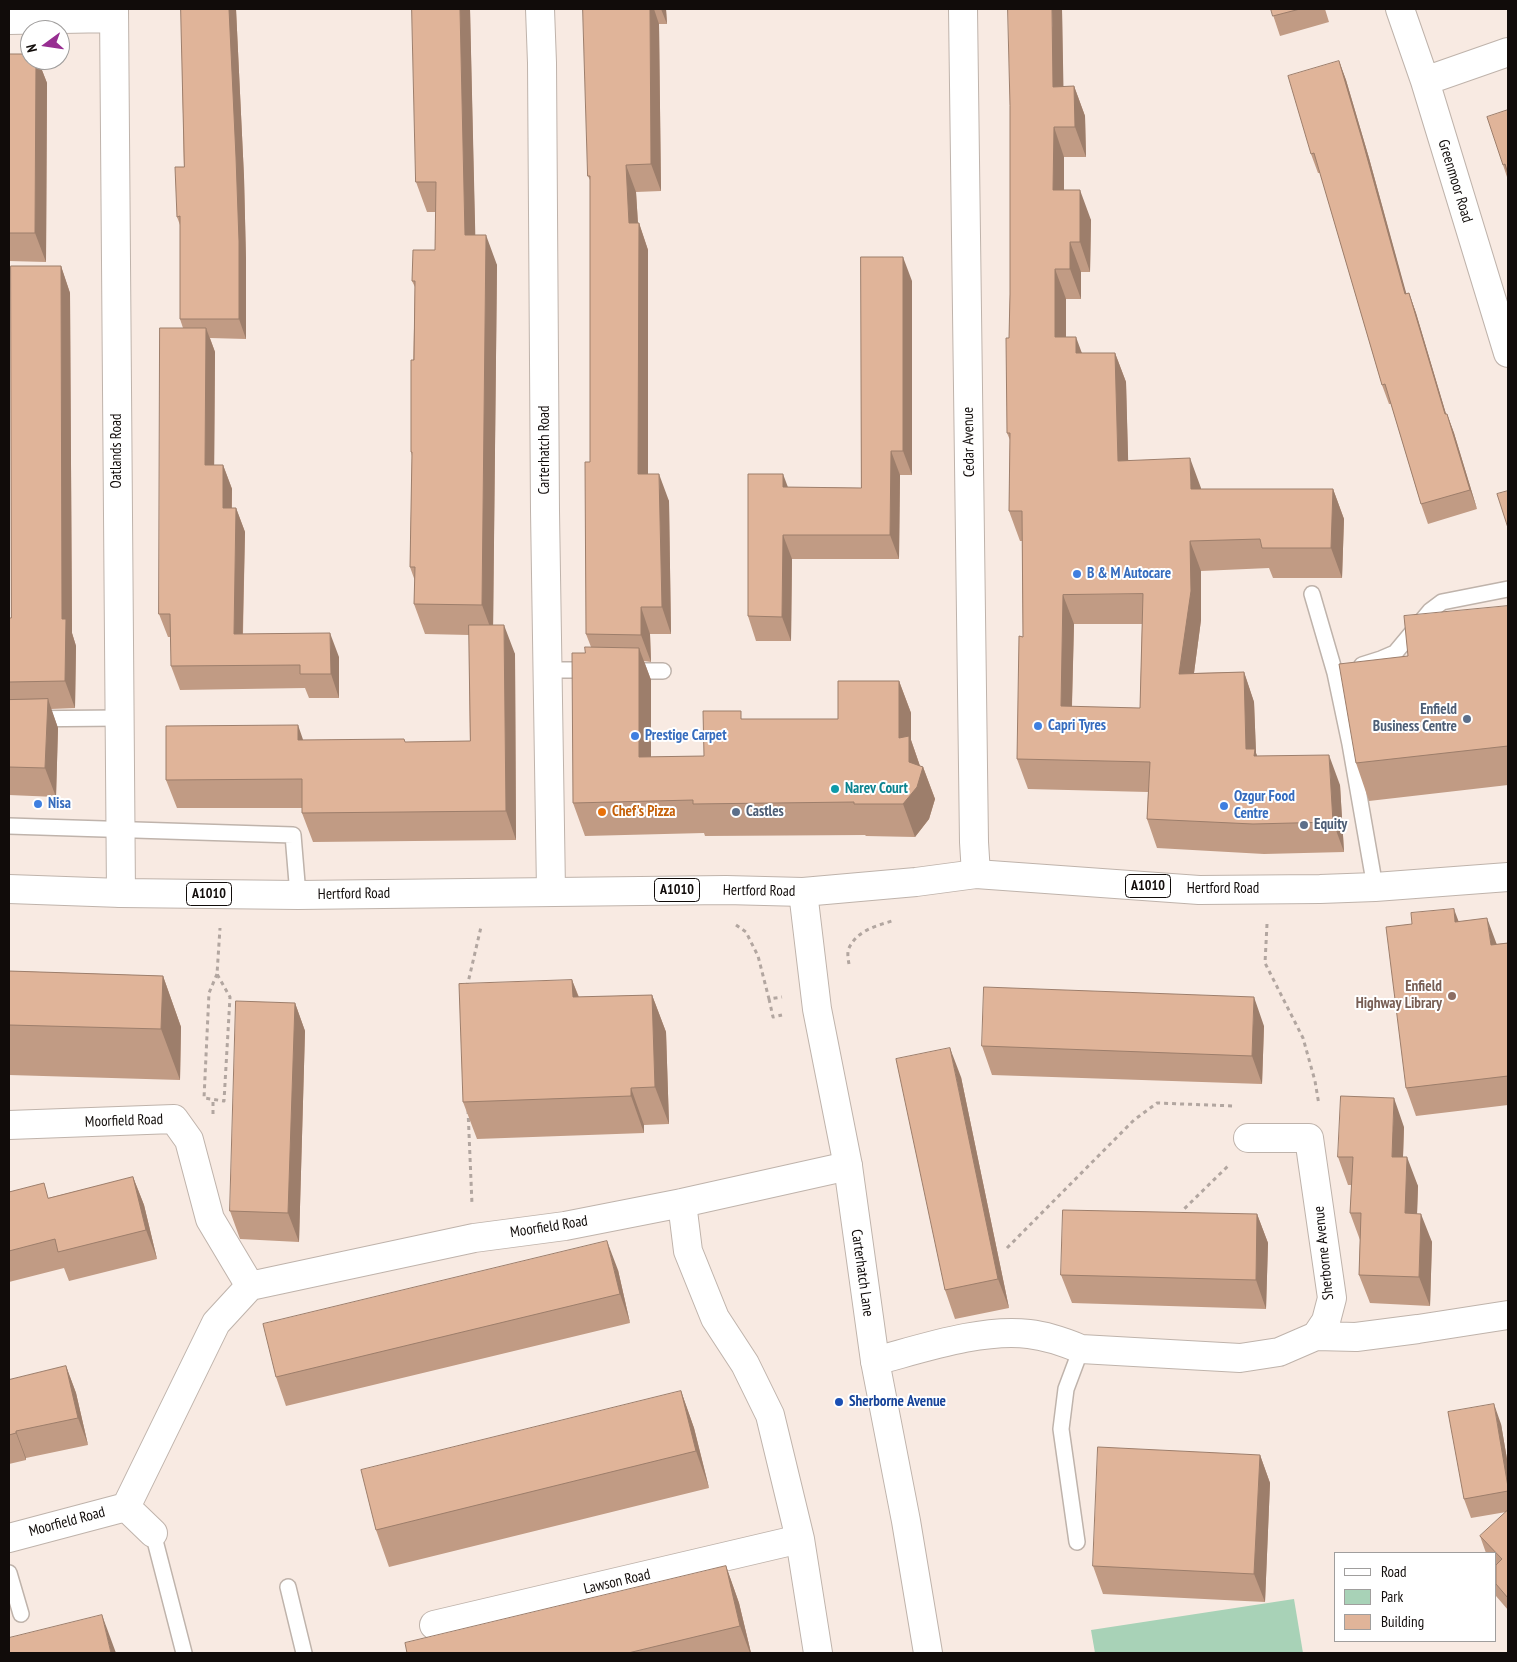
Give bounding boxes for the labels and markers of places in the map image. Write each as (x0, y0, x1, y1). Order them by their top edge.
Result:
place label: B & M Autocare (1087, 565, 1171, 583)
marker: B & M Autocare (1071, 568, 1083, 580)
place label: Enfield Business Centre (1373, 701, 1457, 736)
marker: Enfield Business Centre (1461, 713, 1473, 725)
place label: Capri Tyres (1048, 717, 1106, 735)
marker: Capri Tyres (1032, 720, 1044, 732)
place label: Prestige Carpet (645, 727, 727, 745)
marker: Prestige Carpet (629, 730, 641, 742)
place label: Narev Court (845, 780, 908, 798)
marker: Narev Court (829, 783, 841, 795)
place label: Ozgur Food Centre (1234, 788, 1295, 823)
place label: Nisa (48, 795, 71, 813)
marker: Nisa (32, 798, 44, 810)
marker: Ozgur Food Centre (1218, 800, 1230, 812)
place label: Chef's Pizza (612, 803, 675, 821)
place label: Castles (746, 803, 784, 821)
marker: Chef's Pizza (596, 806, 608, 818)
marker: Castles (730, 806, 742, 818)
place label: Equity (1314, 816, 1347, 834)
marker: Equity (1298, 819, 1310, 831)
place label: Enfield Highway Library (1356, 978, 1442, 1013)
marker: Enfield Highway Library (1446, 990, 1458, 1002)
place label: Sherborne Avenue (849, 1393, 946, 1411)
marker: Sherborne Avenue (833, 1396, 845, 1408)

